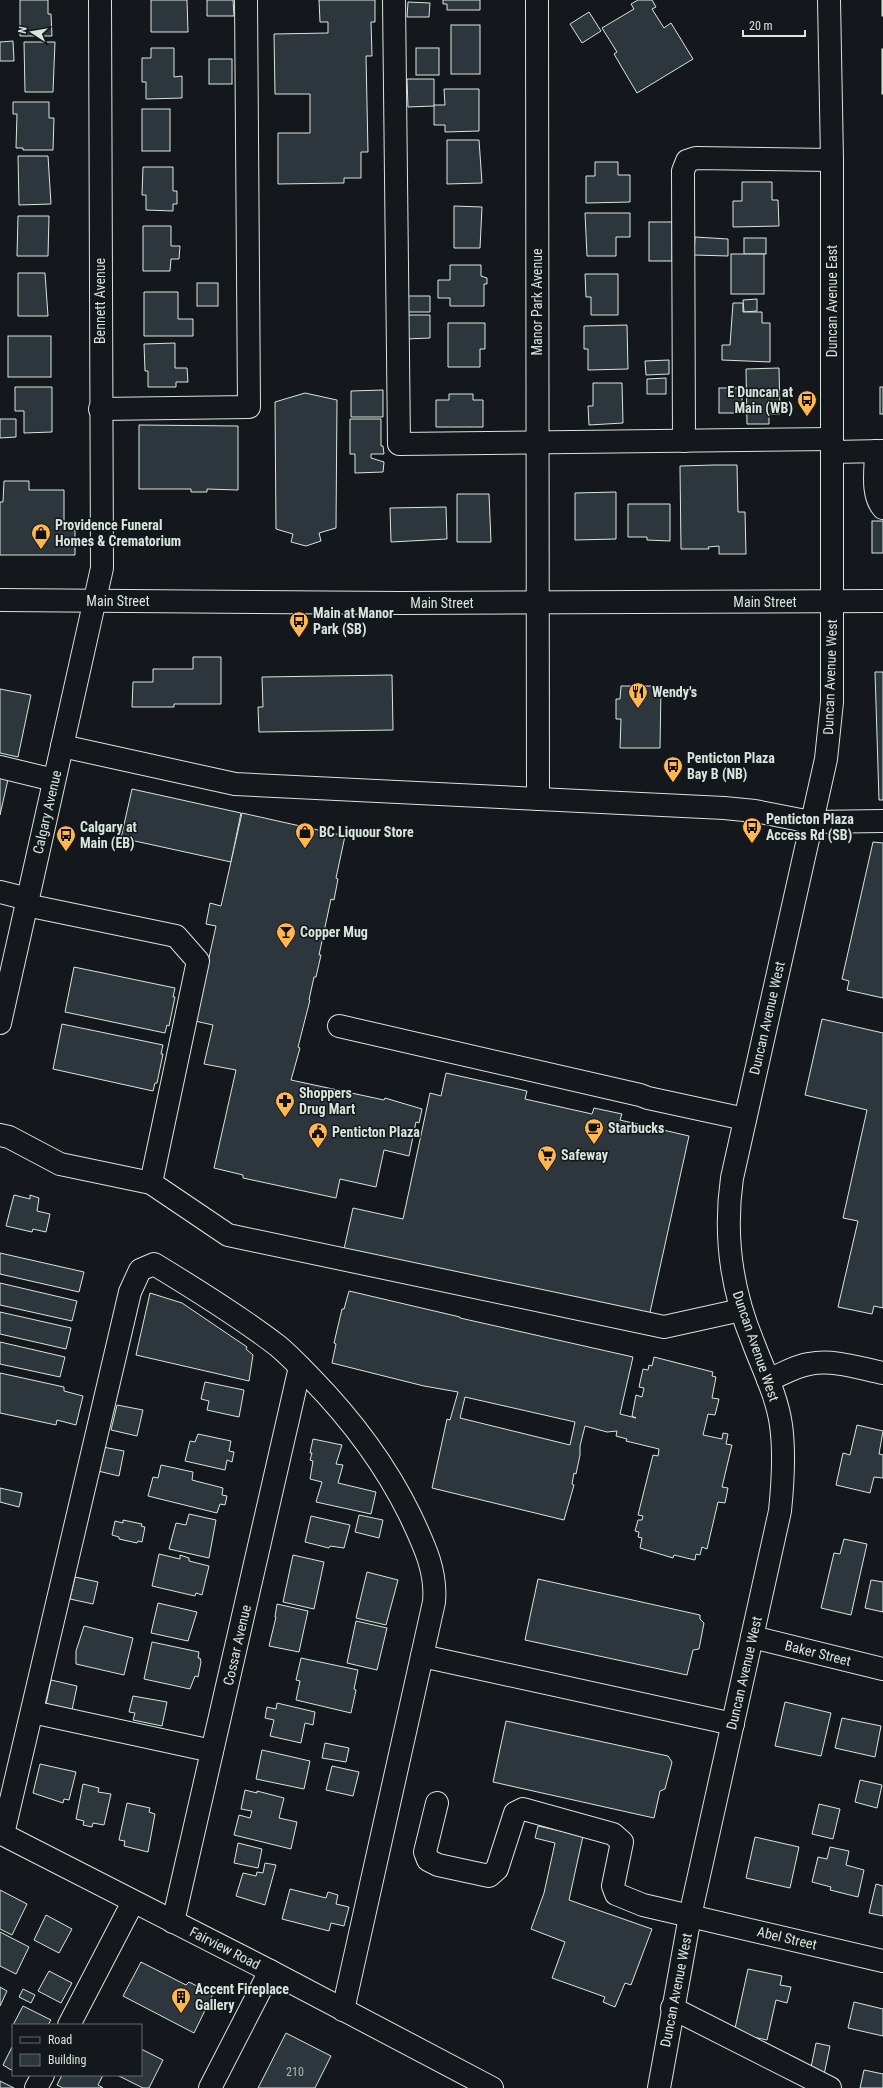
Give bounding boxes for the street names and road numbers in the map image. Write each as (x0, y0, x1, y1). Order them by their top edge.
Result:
street label: Duncan Avenue East (824, 245, 840, 357)
street label: Manor Park Avenue (529, 248, 545, 356)
street label: Bennett Avenue (92, 258, 108, 344)
street label: Main Street (86, 593, 150, 609)
street label: Main Street (733, 594, 797, 610)
street label: Main Street (410, 595, 474, 611)
street label: Duncan Avenue West (820, 619, 840, 735)
street label: Calgary Avenue (30, 768, 64, 855)
street label: Duncan Avenue West (746, 960, 788, 1076)
street label: Duncan Avenue West (730, 1289, 782, 1403)
street label: Cossar Avenue (220, 1603, 254, 1687)
street label: Duncan Avenue West (723, 1615, 765, 1731)
street label: Baker Street (783, 1637, 853, 1669)
street label: Fairview Road (187, 1923, 263, 1973)
street label: Abel Street (756, 1923, 818, 1953)
street label: Duncan Avenue West (657, 1932, 695, 2048)

